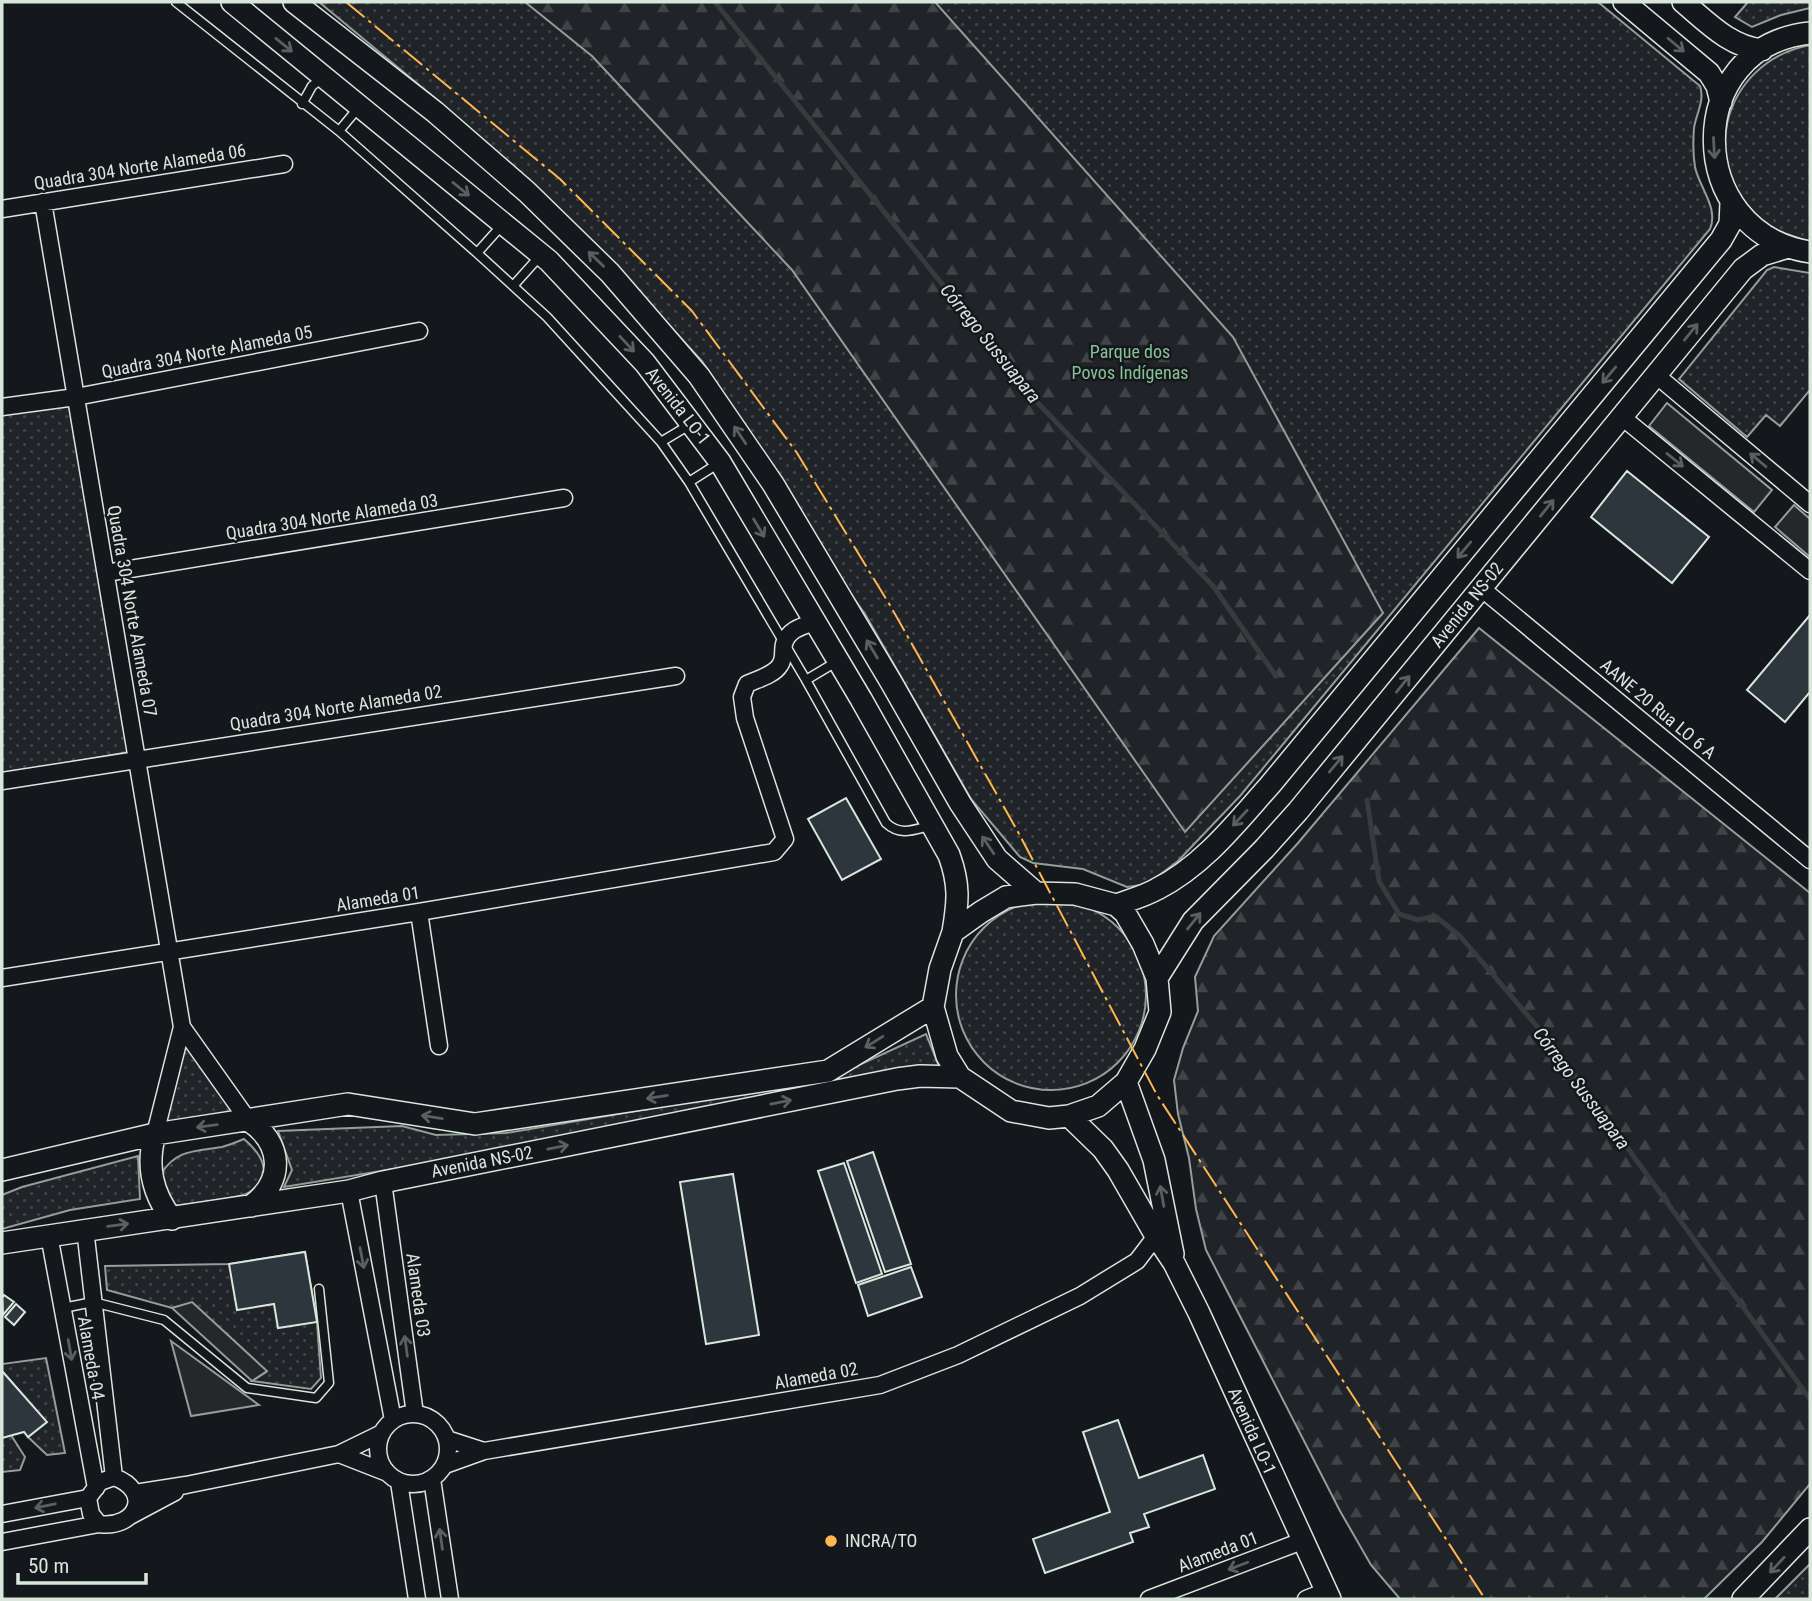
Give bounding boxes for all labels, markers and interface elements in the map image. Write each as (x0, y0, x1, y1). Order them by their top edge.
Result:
one-way arrow (275, 37, 293, 53)
one-way arrow (1667, 37, 1685, 53)
one-way arrow (1708, 136, 1721, 159)
street label: Quadra 304 Norte Alameda 06 (32, 139, 247, 194)
one-way arrow (451, 181, 469, 197)
one-way arrow (588, 251, 605, 268)
water label: Córrego Sussuapara (935, 279, 1046, 408)
street label: Quadra 304 Norte Alameda 05 (100, 321, 314, 382)
one-way arrow (1684, 324, 1699, 342)
one-way arrow (618, 335, 635, 352)
park label: Parque dos Povos Indígenas (1072, 341, 1188, 383)
street label: Avenida LO-1 (642, 363, 715, 449)
one-way arrow (1601, 366, 1617, 384)
one-way arrow (732, 426, 747, 445)
one-way arrow (1665, 452, 1683, 467)
one-way arrow (1749, 452, 1767, 468)
street label: Quadra 304 Norte Alameda 03 (224, 489, 439, 544)
one-way arrow (1539, 499, 1555, 517)
street label: Quadra 304 Norte Alameda 07 (104, 504, 161, 718)
one-way arrow (752, 518, 766, 538)
one-way arrow (1456, 541, 1472, 559)
street label: Avenida NS-02 (1426, 558, 1507, 651)
one-way arrow (865, 640, 879, 660)
street label: AANE 20 Rua LO 6 A (1596, 654, 1721, 763)
one-way arrow (1395, 675, 1410, 693)
street label: Quadra 304 Norte Alameda 02 (228, 680, 444, 735)
one-way arrow (1328, 756, 1344, 774)
one-way arrow (1232, 809, 1248, 827)
one-way arrow (980, 836, 995, 855)
street label: Alameda 01 (335, 882, 421, 915)
one-way arrow (1186, 912, 1202, 930)
water label: Córrego Sussuapara (1528, 1023, 1635, 1154)
one-way arrow (865, 1036, 885, 1050)
one-way arrow (646, 1090, 669, 1103)
one-way arrow (769, 1095, 792, 1109)
one-way arrow (421, 1110, 444, 1123)
one-way arrow (196, 1120, 219, 1133)
one-way arrow (546, 1139, 569, 1153)
street label: Avenida NS-02 (429, 1141, 535, 1182)
one-way arrow (1155, 1185, 1169, 1208)
one-way arrow (106, 1219, 128, 1232)
one-way arrow (356, 1246, 369, 1269)
street label: Alameda 03 (402, 1252, 435, 1338)
street label: Alameda 04 (74, 1314, 109, 1401)
one-way arrow (399, 1336, 412, 1358)
one-way arrow (64, 1338, 78, 1361)
street label: Alameda 02 (772, 1358, 859, 1393)
street label: Avenida LO-1 (1224, 1384, 1281, 1477)
one-way arrow (34, 1500, 57, 1513)
street label: Alameda 01 (1175, 1527, 1261, 1576)
one-way arrow (435, 1528, 448, 1551)
place label: INCRA/TO (845, 1530, 917, 1551)
marker: INCRA/TO (823, 1533, 839, 1549)
scale bar (18, 1542, 145, 1586)
text: 50 m (28, 1554, 69, 1578)
one-way arrow (1769, 1556, 1786, 1573)
one-way arrow (1227, 1560, 1249, 1573)

